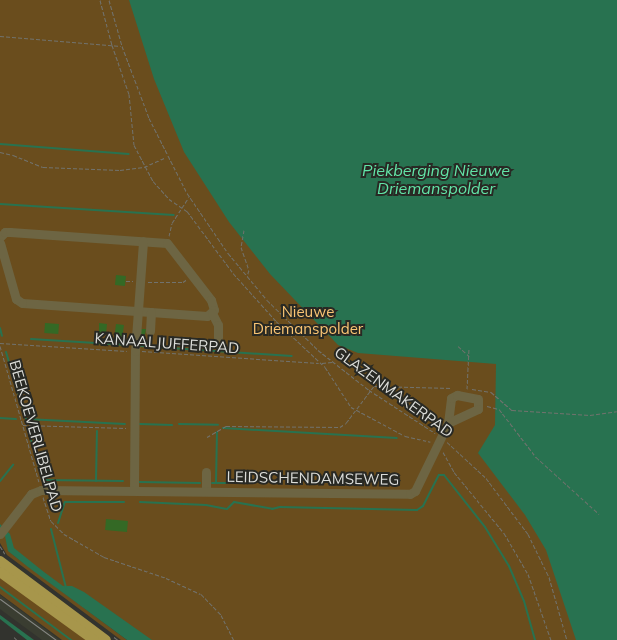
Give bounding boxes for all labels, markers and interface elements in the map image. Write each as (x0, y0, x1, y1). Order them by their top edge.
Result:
water label: Piekberging Nieuwe Driemanspolder (362, 160, 510, 198)
park label: Nieuwe Driemanspolder (253, 302, 363, 337)
street label: KANAALJUFFERPAD (94, 329, 240, 357)
street label: GLAZENMAKERPAD (331, 343, 457, 441)
street label: BEEKOEVERLIBELPAD (6, 358, 66, 514)
street label: LEIDSCHENDAMSEWEG (227, 467, 399, 489)

